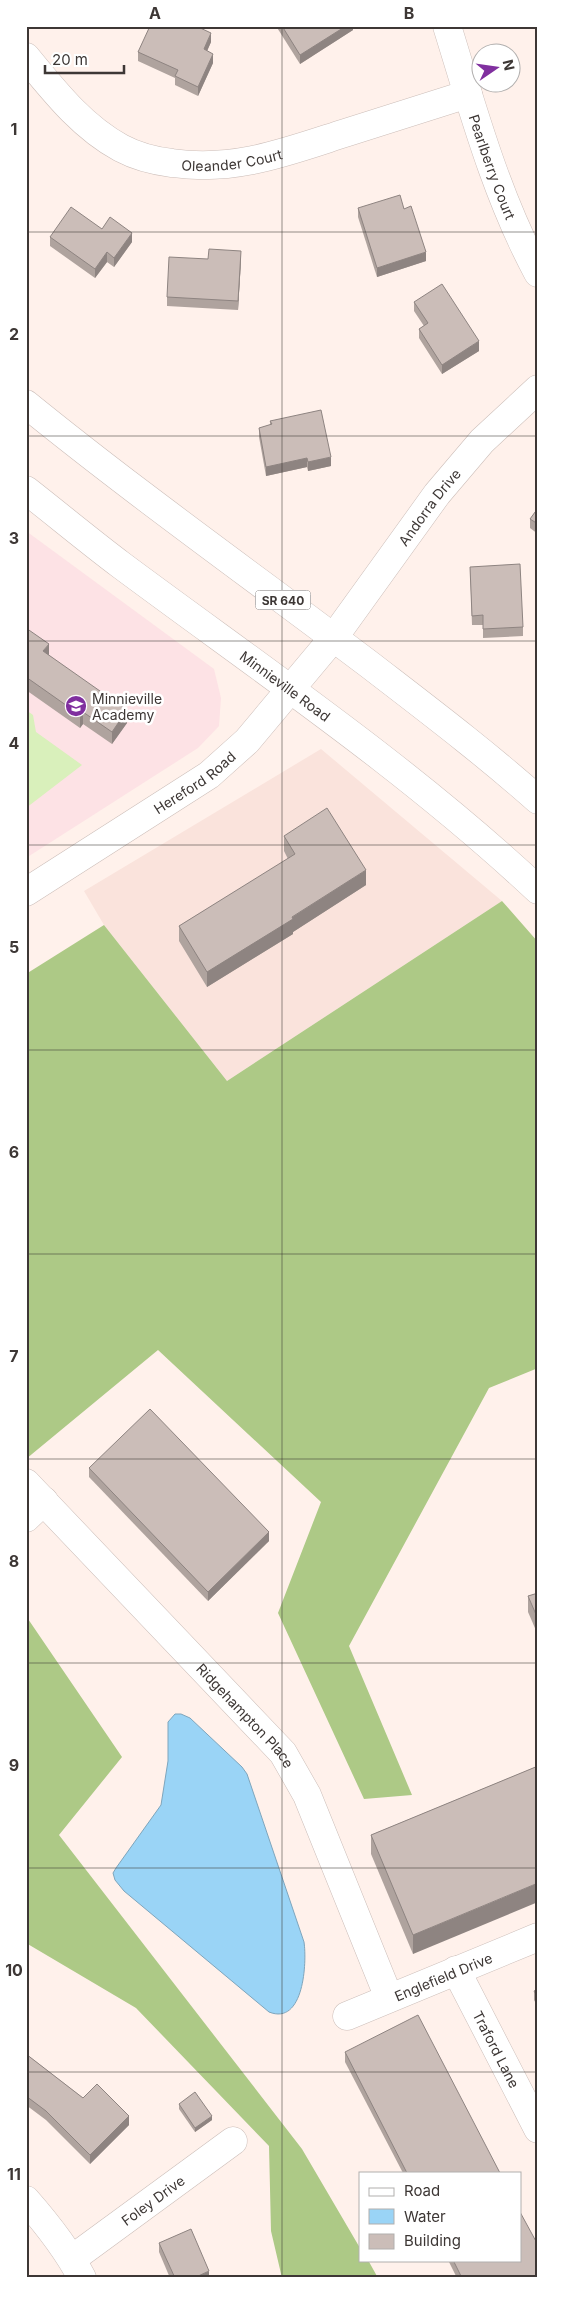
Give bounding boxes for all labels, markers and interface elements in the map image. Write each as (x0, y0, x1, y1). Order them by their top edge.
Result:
text: A (149, 3, 161, 23)
text: B (404, 3, 414, 23)
scale bar (45, 42, 124, 74)
north arrow (472, 42, 522, 92)
text: 20 m (52, 50, 88, 69)
text: N (500, 58, 519, 72)
street label: Pearlberry Court (466, 112, 520, 222)
text: 1 (11, 119, 17, 139)
street label: Oleander Court (181, 145, 284, 174)
text: 2 (9, 324, 19, 344)
street label: Andorra Drive (394, 465, 464, 549)
text: 3 (9, 528, 19, 548)
road number: SR 640 (256, 590, 310, 610)
street label: Minnieville Road (237, 647, 334, 724)
place label: Minnieville Academy (92, 690, 162, 723)
school or university icon: Minnieville Academy (64, 694, 88, 718)
text: 4 (9, 733, 20, 753)
street label: Hereford Road (150, 747, 238, 817)
text: 5 (9, 937, 19, 957)
text: 6 (9, 1142, 19, 1162)
text: 7 (9, 1346, 19, 1366)
text: 8 (9, 1551, 19, 1571)
street label: Ridgehampton Place (194, 1660, 298, 1771)
text: 9 (9, 1755, 19, 1775)
street label: Englefield Drive (392, 1948, 495, 2004)
text: 10 (5, 1960, 23, 1980)
street label: Traford Lane (470, 2008, 524, 2091)
text: 11 (7, 2164, 21, 2184)
street label: Foley Drive (118, 2171, 188, 2229)
legend (359, 2172, 522, 2262)
text: Road (404, 2181, 440, 2200)
text: Water (404, 2207, 446, 2226)
text: Building (404, 2231, 461, 2250)

